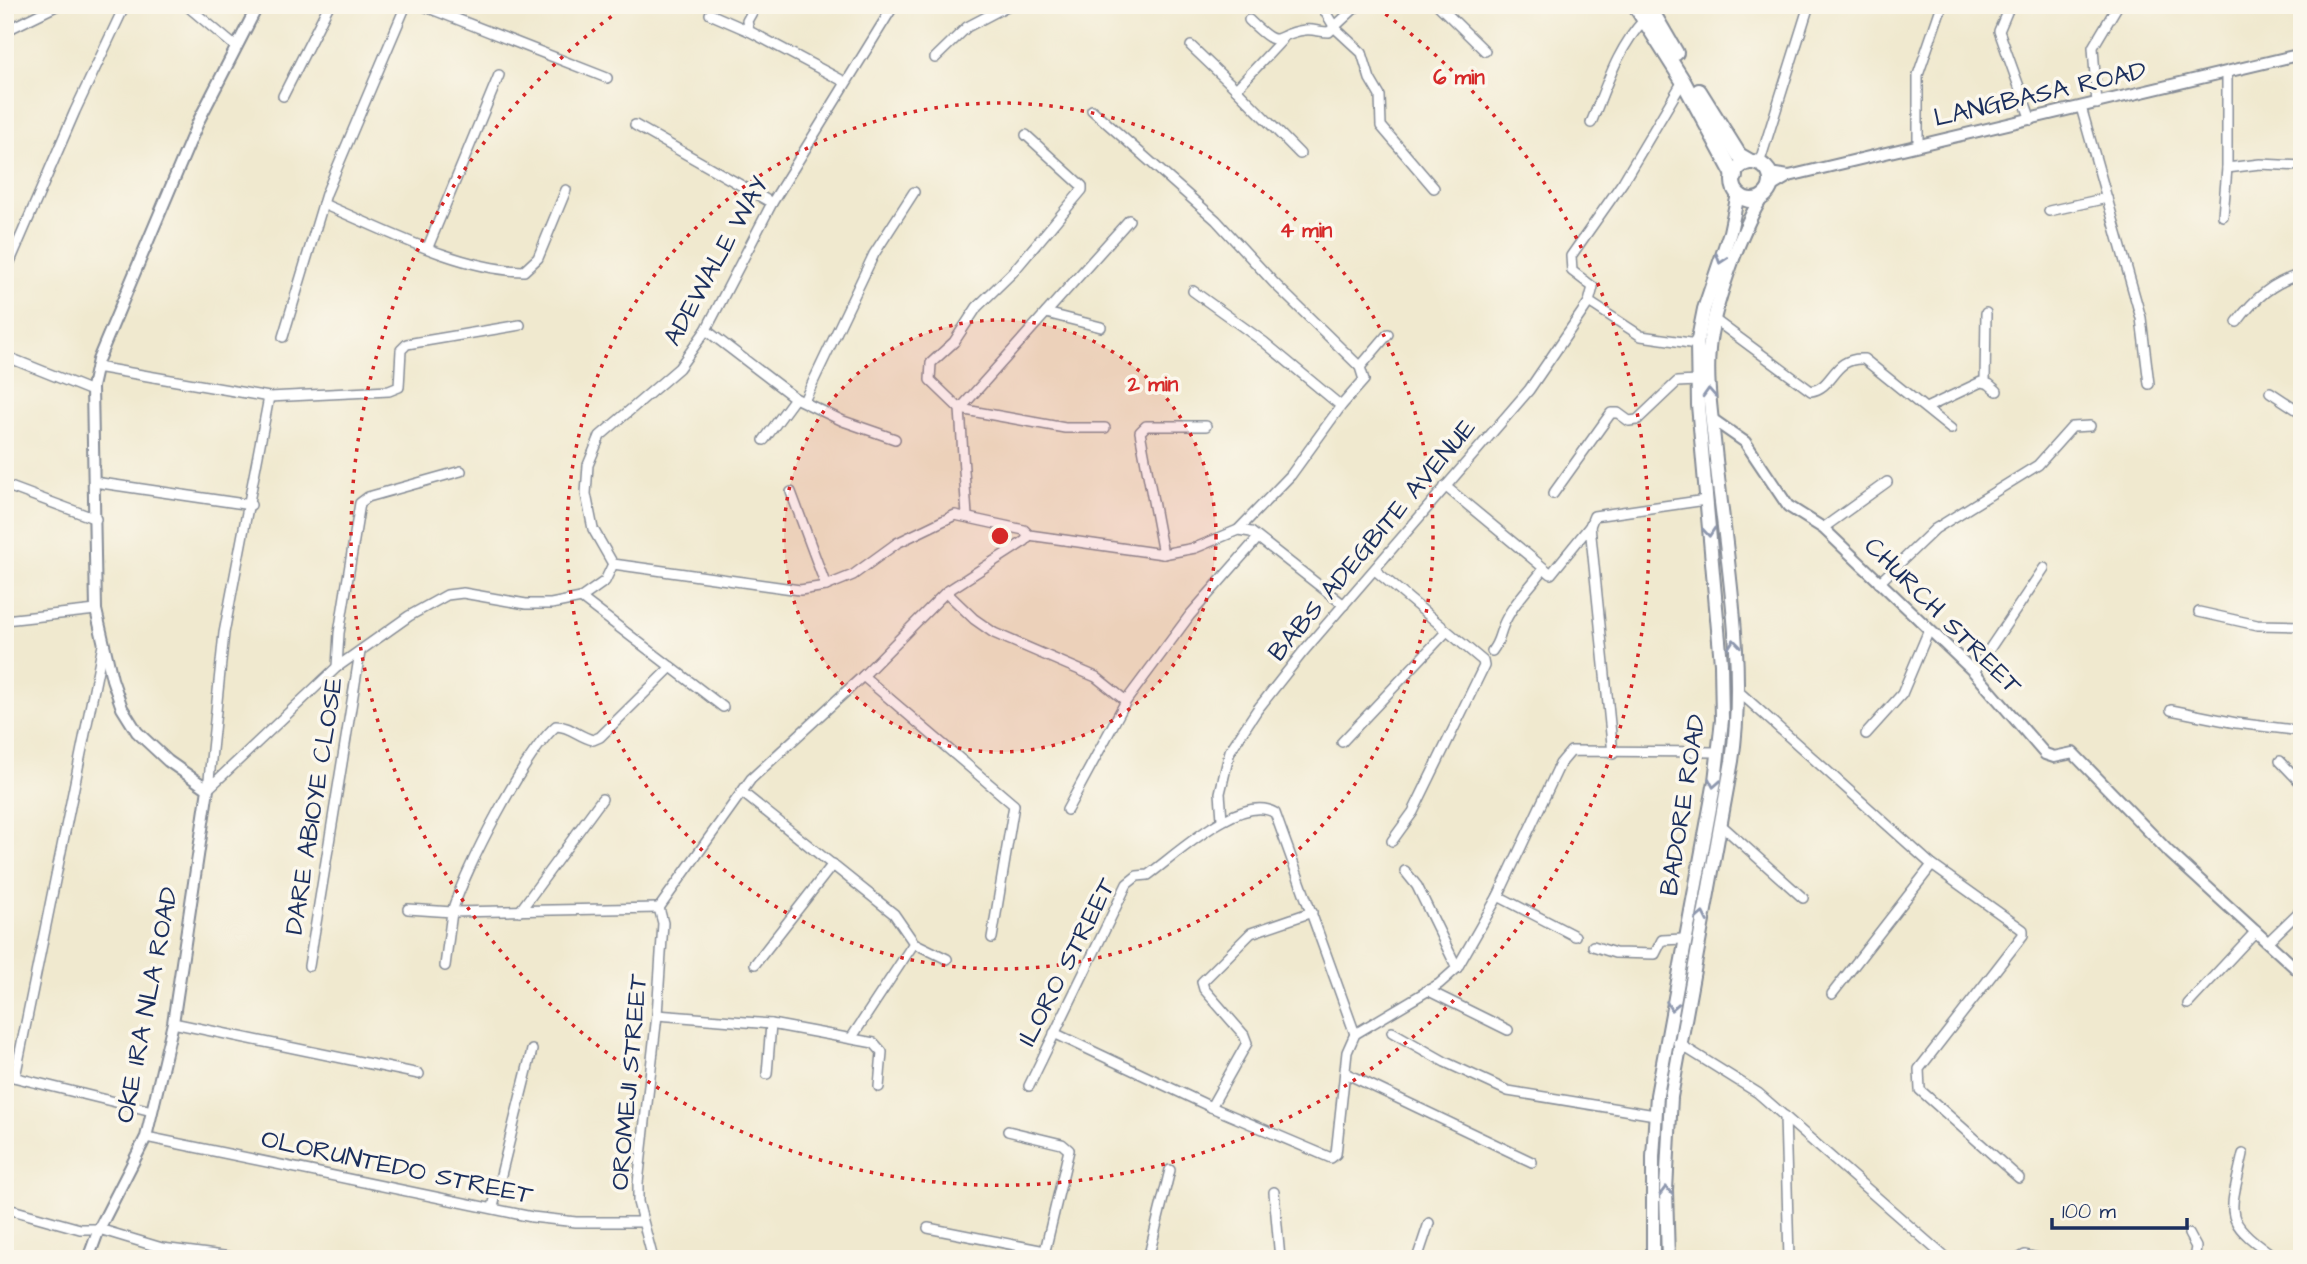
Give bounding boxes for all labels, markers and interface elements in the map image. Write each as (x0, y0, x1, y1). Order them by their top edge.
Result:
street label: LANGBASA ROAD (1930, 52, 2150, 136)
text: 6 min (1433, 63, 1485, 92)
street label: ADEWALE WAY (654, 170, 778, 352)
text: 4 min (1280, 216, 1333, 245)
one-way arrow (1715, 253, 1729, 265)
text: 2 min (1127, 370, 1179, 399)
one-way arrow (1702, 387, 1717, 398)
street label: BABS ADEGBITE AVENUE (1260, 411, 1484, 669)
centre of rings (988, 524, 1012, 548)
one-way arrow (1701, 527, 1716, 538)
street label: CHURCH STREET (1856, 529, 2031, 704)
one-way arrow (1727, 638, 1742, 649)
street label: DARE ABIOYE CLOSE (276, 675, 352, 937)
street label: BADORE ROAD (1651, 712, 1715, 898)
one-way arrow (1707, 777, 1722, 789)
street label: ILORO STREET (1009, 871, 1125, 1052)
street label: OKE IRA NLA ROAD (106, 884, 188, 1126)
one-way arrow (1694, 911, 1709, 923)
street label: OROMEJI STREET (602, 972, 656, 1192)
one-way arrow (1665, 1000, 1680, 1012)
street label: OLORUNTEDO STREET (258, 1121, 537, 1214)
one-way arrow (1658, 1185, 1674, 1195)
scale bar (2052, 1187, 2186, 1231)
text: 100 m (2062, 1197, 2117, 1226)

